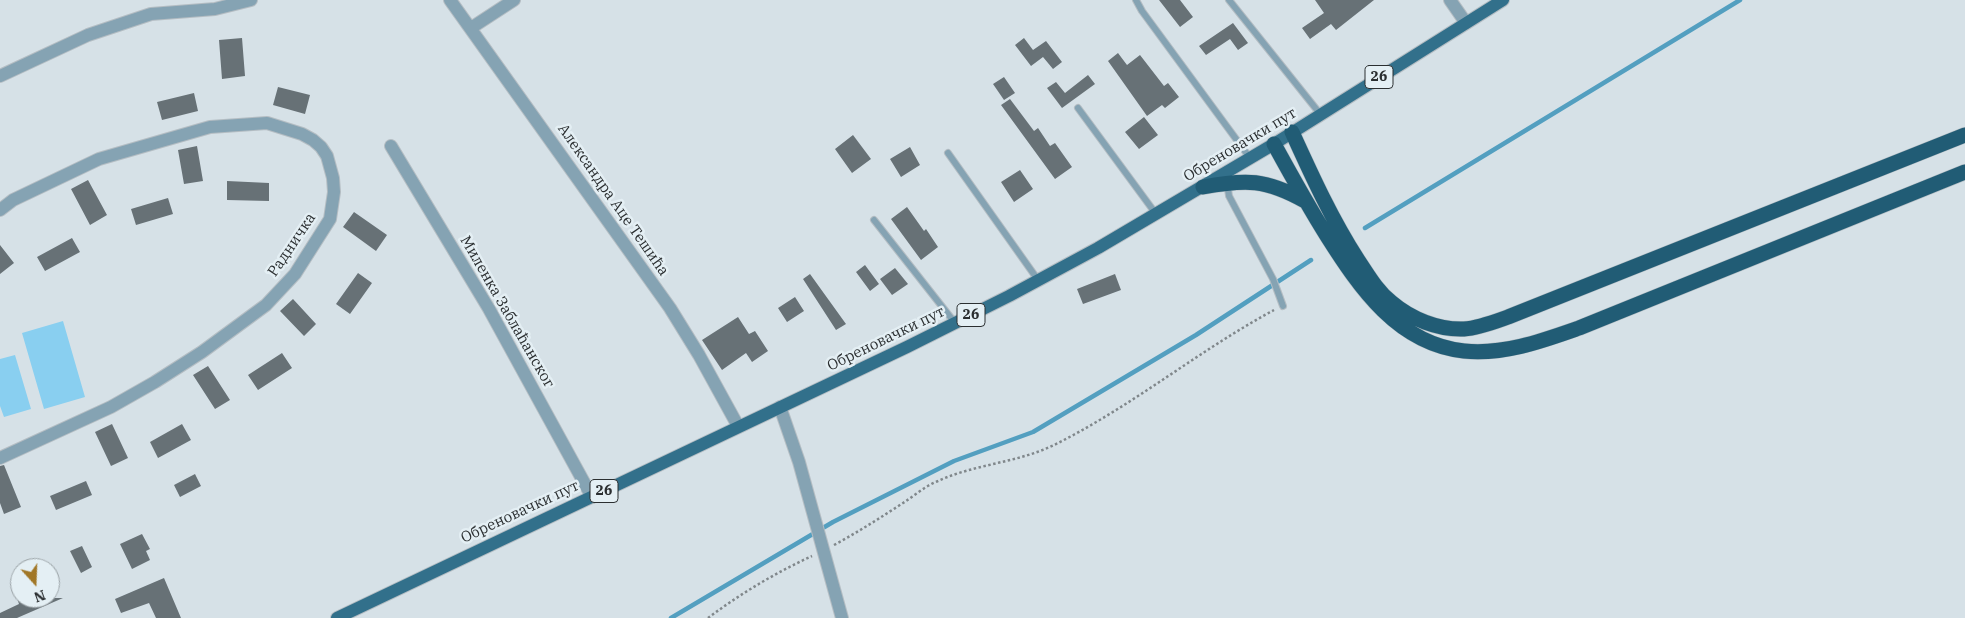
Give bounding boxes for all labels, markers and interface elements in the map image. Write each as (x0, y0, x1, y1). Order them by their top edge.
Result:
road number: 26 (1365, 66, 1393, 88)
street label: Обреновачки пут (1180, 104, 1300, 186)
street label: Александра Аце Тешића (554, 120, 672, 280)
street label: Радничка (264, 210, 320, 280)
street label: Миленка Заблаћанског (456, 233, 558, 391)
street label: Обреновачки пут (824, 303, 948, 375)
road number: 26 (957, 304, 985, 326)
street label: Обреновачки пут (458, 477, 582, 547)
road number: 26 (590, 480, 618, 502)
north arrow (10, 558, 60, 608)
text: N (32, 586, 48, 607)

